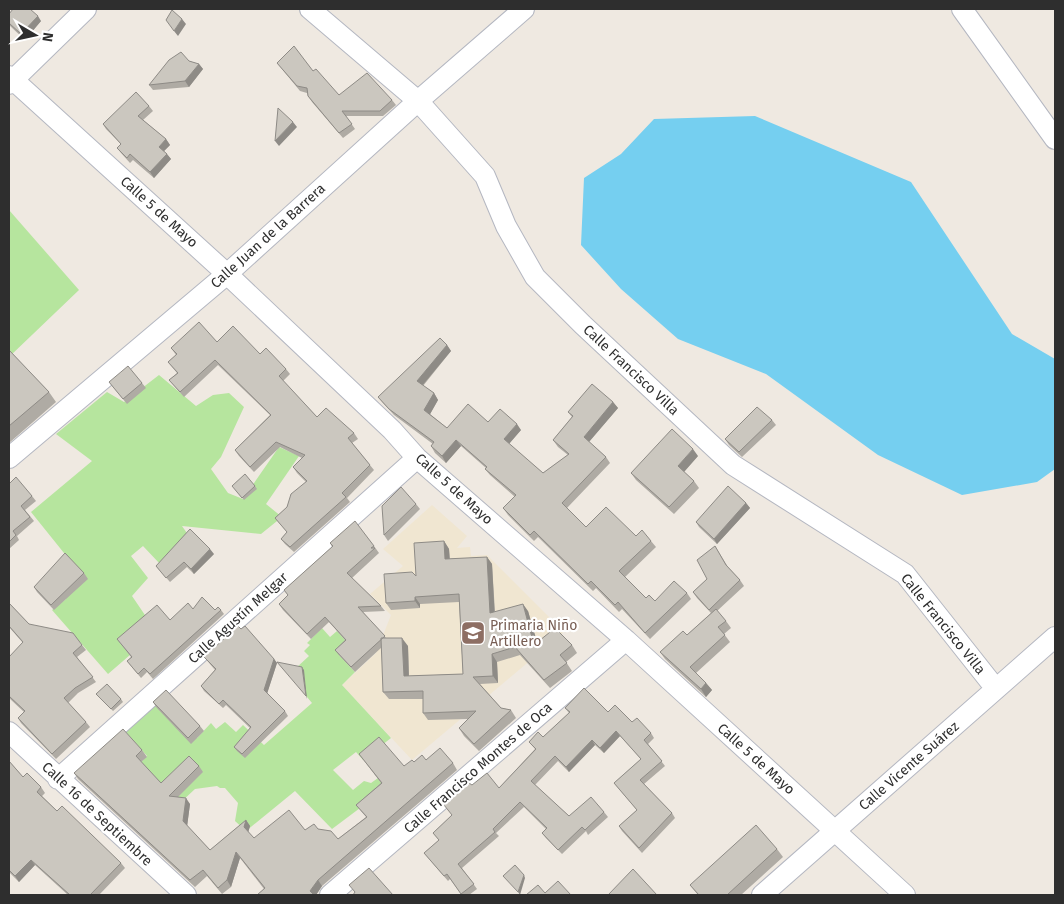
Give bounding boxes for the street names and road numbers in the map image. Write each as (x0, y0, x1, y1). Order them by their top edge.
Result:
street label: Calle 5 de Mayo (117, 173, 201, 251)
street label: Calle Juan de la Barrera (207, 180, 329, 292)
street label: Calle Francisco Villa (580, 321, 682, 419)
street label: Calle 5 de Mayo (412, 450, 496, 528)
street label: Calle Agustín Melgar (185, 568, 292, 667)
street label: Calle Francisco Villa (897, 570, 989, 678)
street label: Calle Francisco Montes de Oca (400, 699, 556, 837)
street label: Calle Vicente Suárez (856, 718, 962, 814)
street label: Calle 5 de Mayo (714, 720, 798, 798)
street label: Calle 16 de Septiembre (38, 758, 156, 870)

